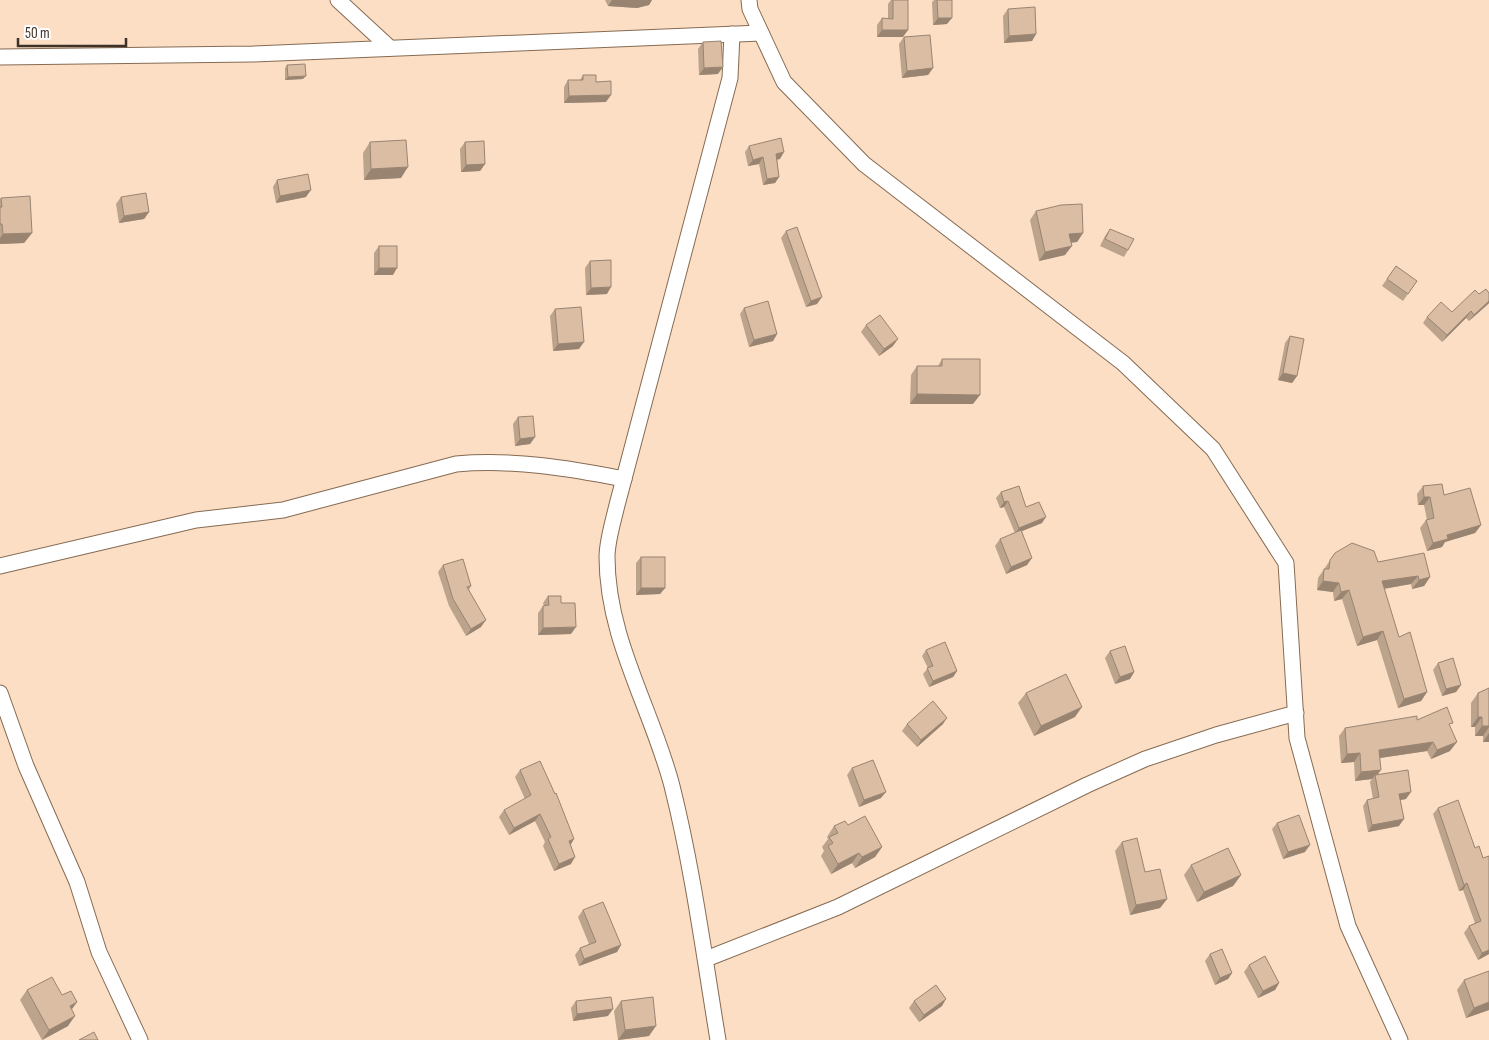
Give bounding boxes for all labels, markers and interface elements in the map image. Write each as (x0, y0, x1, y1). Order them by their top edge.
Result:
scale bar (18, 15, 125, 47)
text: 50 m (25, 24, 50, 43)

